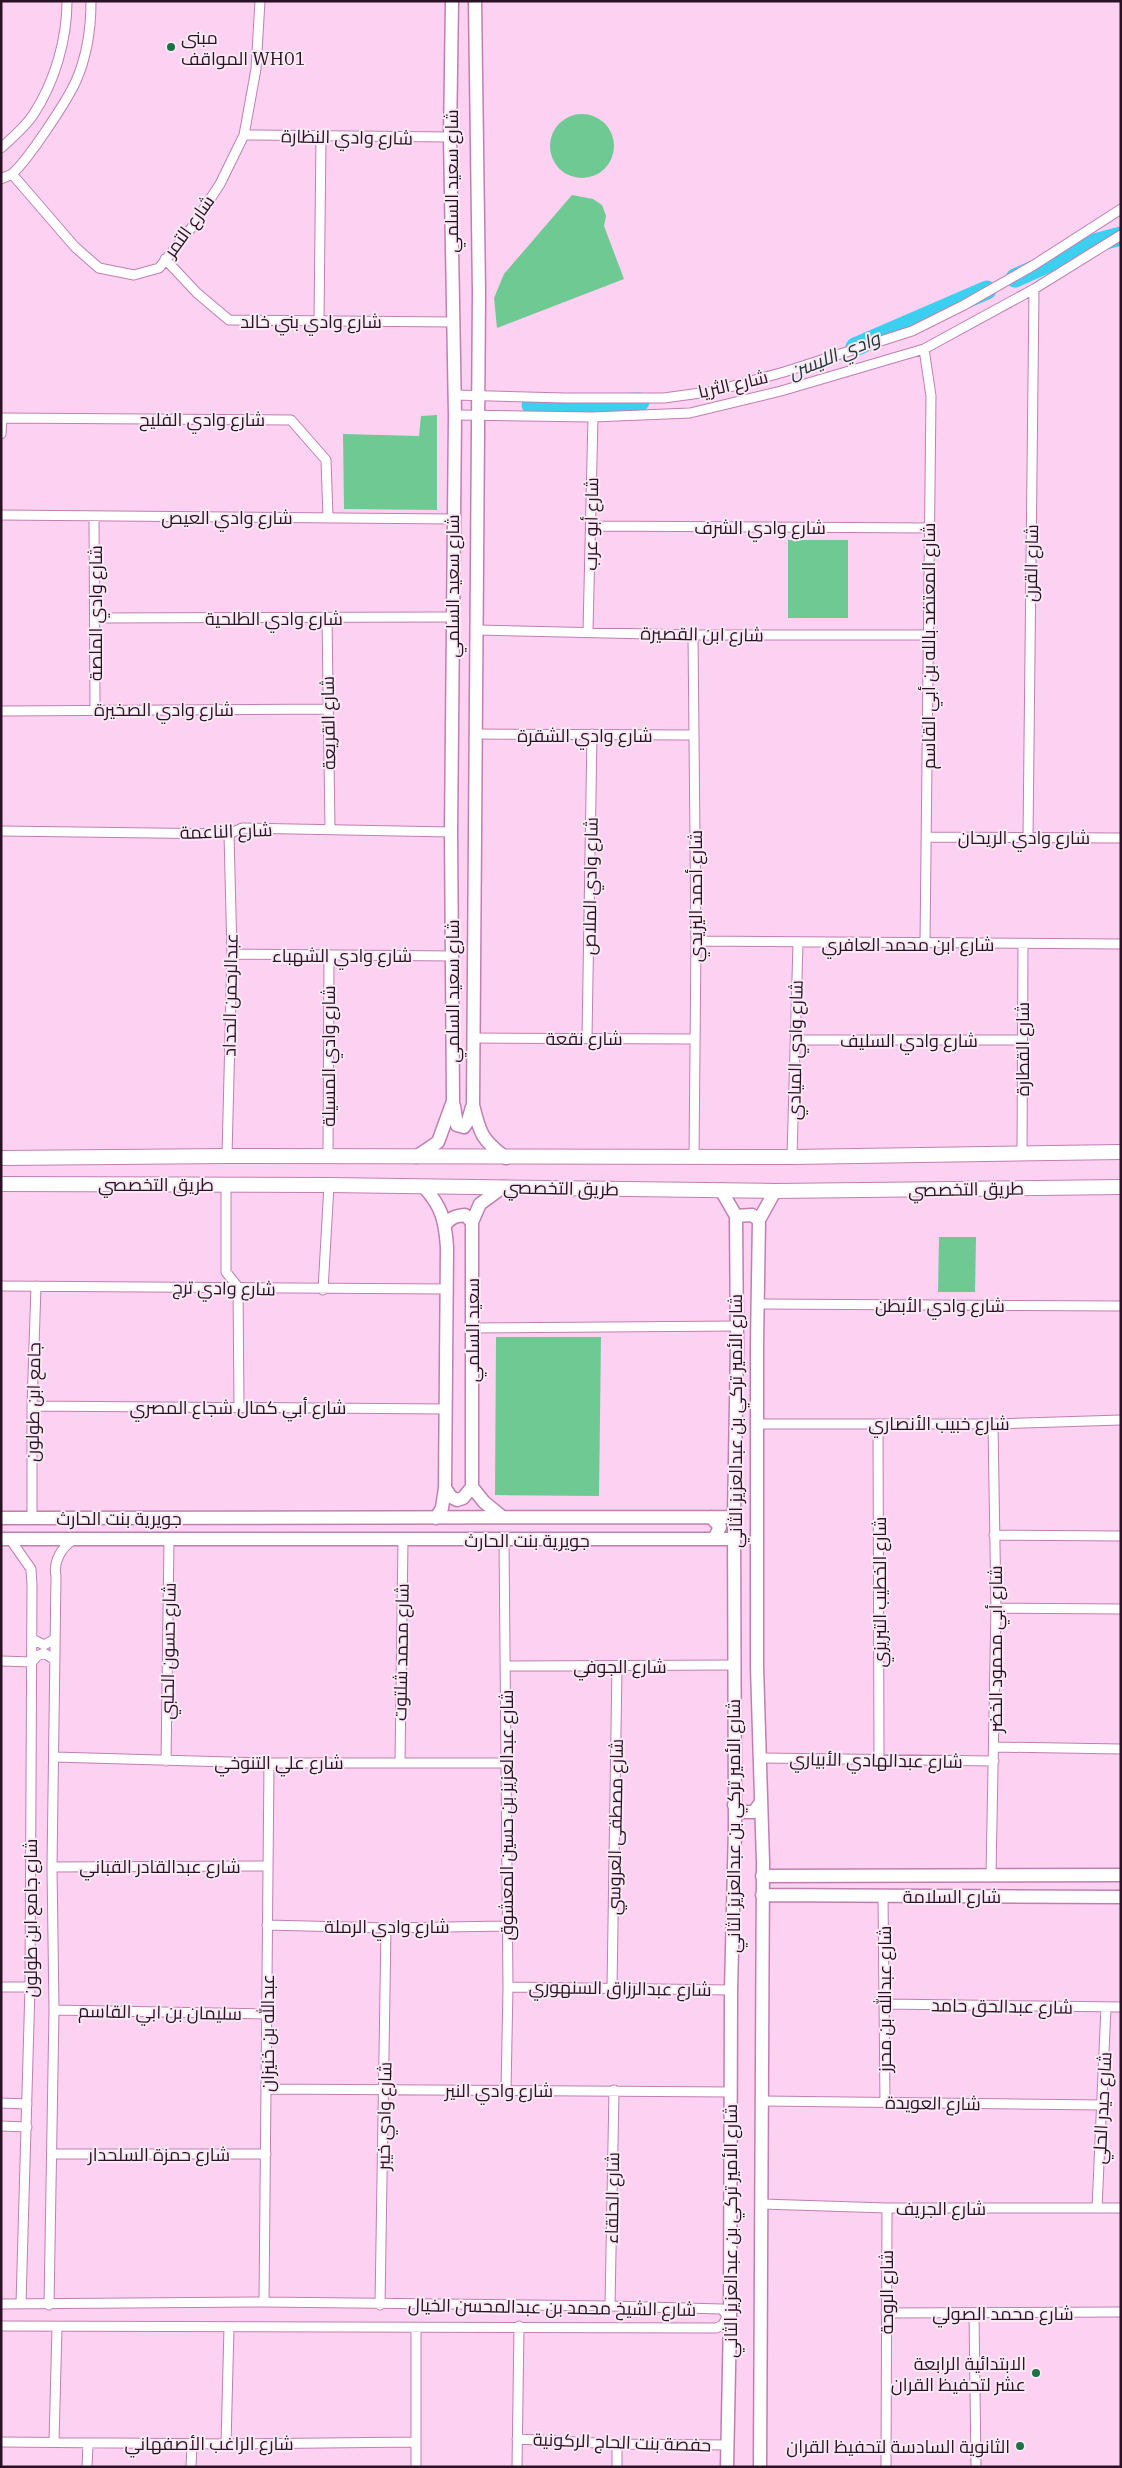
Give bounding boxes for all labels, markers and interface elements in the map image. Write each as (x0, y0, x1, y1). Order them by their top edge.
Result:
place label: مبنى المواقف WH01 (181, 26, 305, 70)
marker: مبنى المواقف WH01 (165, 41, 177, 53)
street label: شارع سعيد السلمي (440, 109, 466, 253)
street label: شارع وادي النظارة (281, 124, 413, 153)
street label: شارع التمر (158, 190, 220, 263)
street label: شارع وادي بني خالد (240, 310, 382, 336)
water label: وادي الليسن (785, 325, 886, 388)
street label: شارع الثريا (696, 365, 770, 404)
street label: شارع وادي الفليح (139, 408, 265, 434)
street label: شارع أبو عرب (579, 477, 604, 571)
street label: شارع وادي العيص (161, 506, 293, 532)
street label: شارع سعيد السلمي (441, 514, 467, 658)
street label: شارع وادي الشرف (694, 516, 826, 542)
street label: شارع المعتضد بالله بن أبي القاسم (917, 523, 943, 769)
street label: شارع القرن (1019, 524, 1044, 602)
street label: شارع وادي الملصة (84, 545, 110, 681)
street label: شارع وادي الطلحية (205, 607, 343, 633)
street label: شارع ابن القصيرة (640, 621, 764, 648)
street label: شارع القريعة (316, 676, 341, 770)
street label: شارع وادي الصخيرة (94, 698, 234, 724)
street label: شارع وادي الشقرة (517, 724, 653, 750)
street label: شارع وادي الملاص (577, 817, 606, 955)
street label: شارع الناعمة (179, 818, 273, 845)
street label: شارع وادي الريحان (958, 826, 1090, 852)
street label: شارع أحمد اليزيدي (684, 830, 710, 962)
street label: شارع سعيد السلمي (441, 919, 467, 1063)
street label: عبدالرحمن الحداد (217, 933, 243, 1057)
street label: شارع ابن محمد العافري (822, 933, 994, 959)
street label: شارع وادي الشهباء (272, 944, 412, 970)
street label: شارع وادي الميادي (782, 980, 811, 1120)
street label: شارع وادي المسيلة (317, 985, 343, 1127)
street label: شارع القطارة (1011, 1002, 1035, 1096)
street label: شارع نقعة (545, 1027, 623, 1051)
street label: شارع وادي السليف (840, 1029, 978, 1055)
street label: طريق التخصصي (98, 1173, 214, 1198)
street label: طريق التخصصي (503, 1175, 619, 1203)
street label: طريق التخصصي (908, 1176, 1024, 1204)
street label: شارع وادي ترج (172, 1276, 276, 1303)
street label: سعيد السلمي (461, 1278, 487, 1382)
street label: شارع الأمير تركي بن عبدالعزيز الثاني (724, 1294, 750, 1548)
street label: شارع وادي الأبطن (875, 1294, 1005, 1320)
street label: جامع ابن طولون (20, 1342, 47, 1462)
street label: شارع أبي كمال شجاع المصري (129, 1396, 347, 1422)
street label: شارع خبيب الأنصاري (868, 1412, 1010, 1438)
street label: جويرية بنت الحارث (56, 1507, 182, 1530)
street label: شارع الخطيب التبريزي (868, 1517, 894, 1667)
street label: جويرية بنت الحارث (464, 1529, 590, 1552)
street label: شارع أبي محمود الخضر (984, 1565, 1010, 1734)
street label: شارع حسون الحلبي (155, 1582, 184, 1720)
street label: شارع محمد شلتوت (388, 1583, 415, 1721)
street label: شارع الجوفي (573, 1655, 667, 1681)
street label: شارع عبدالعزيز بن حسين المعشوق (495, 1690, 519, 1940)
street label: شارع الأمير تركي بن عبدالعزيز الثاني (722, 1699, 748, 1953)
street label: شارع مصطفى العروسي (602, 1739, 630, 1915)
street label: شارع عبدالهادي الأبياري (789, 1747, 963, 1776)
street label: شارع علي التنوخي (214, 1751, 344, 1777)
street label: شارع جامع ابن طولون (19, 1839, 43, 1997)
street label: شارع عبدالقادر القباني (79, 1855, 241, 1881)
street label: شارع السلامة (903, 1885, 1001, 1909)
street label: شارع وادي الرملة (324, 1915, 450, 1941)
street label: شارع عبدالله بن محرز (873, 1926, 897, 2073)
street label: عبدالله بن خنيزان (256, 1974, 279, 2092)
street label: شارع عبدالرزاق السنهوري (528, 1975, 712, 2004)
street label: شارع عبدالحق حامد (931, 1993, 1073, 2020)
street label: سليمان بن ابي القاسم (78, 1999, 242, 2028)
street label: شارع حيدر الحلي (1088, 2051, 1119, 2165)
street label: شارع وادي خيبر (372, 2061, 399, 2172)
street label: شارع وادي النير (444, 2079, 553, 2105)
street label: شارع العويدة (885, 2091, 981, 2116)
street label: شارع الأمير تركي بن عبدالعزيز الثاني (719, 2104, 745, 2358)
street label: شارع حمزة السلحدار (87, 2143, 230, 2167)
street label: شارع الحلقاء (600, 2152, 625, 2244)
street label: شارع الجريف (896, 2197, 986, 2221)
street label: شارع الروحة (875, 2250, 899, 2334)
street label: شارع الشيخ محمد بن عبدالمحسن الخيال (408, 2293, 696, 2322)
street label: شارع محمد الصولي (932, 2302, 1074, 2328)
place label: الابتدائية الرابعة عشر لتحفيظ القران (891, 2352, 1026, 2396)
marker: الابتدائية الرابعة عشر لتحفيظ القران (1030, 2367, 1042, 2379)
street label: حفصة بنت الحاج الركونية (532, 2427, 712, 2458)
street label: شارع الراغب الأصفهاني (124, 2432, 294, 2458)
place label: الثانوية السادسة لتحفيظ القران (786, 2435, 1010, 2458)
marker: الثانوية السادسة لتحفيظ القران (1014, 2440, 1026, 2452)

